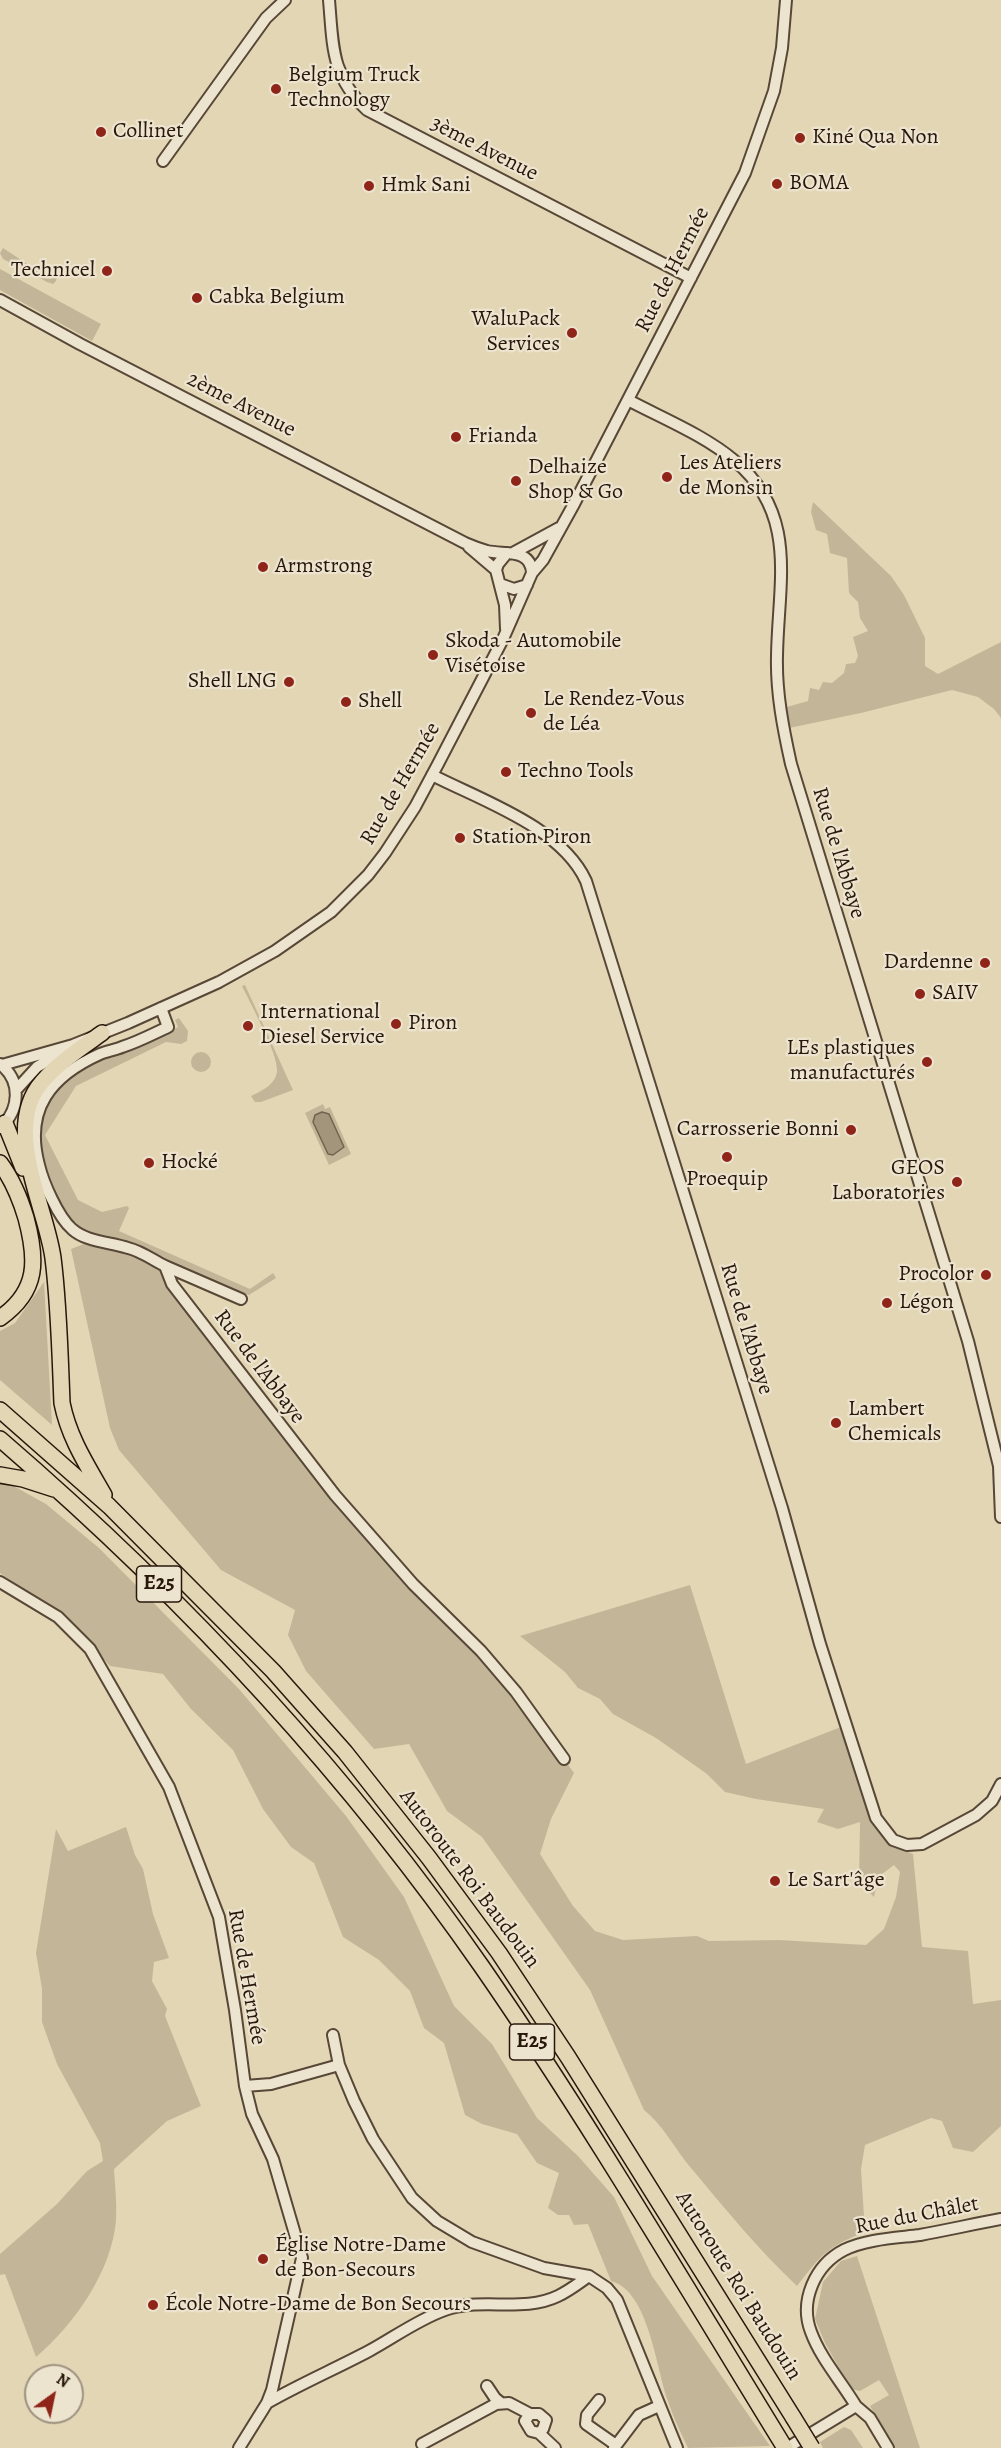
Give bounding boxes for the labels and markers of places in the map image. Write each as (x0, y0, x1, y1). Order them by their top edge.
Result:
place label: Belgium Truck Technology (288, 63, 420, 114)
marker: Belgium Truck Technology (269, 82, 283, 96)
place label: Collinet (113, 119, 183, 145)
marker: Collinet (94, 125, 108, 139)
place label: Kiné Qua Non (812, 125, 939, 151)
marker: Kiné Qua Non (793, 131, 807, 145)
place label: BOMA (789, 171, 849, 197)
place label: Hmk Sani (381, 173, 471, 199)
marker: BOMA (770, 177, 784, 191)
marker: Hmk Sani (362, 179, 376, 193)
place label: Technicel (11, 258, 95, 284)
marker: Technicel (100, 264, 114, 278)
place label: Cabka Belgium (209, 285, 345, 311)
marker: Cabka Belgium (190, 291, 204, 305)
place label: WaluPack Services (472, 307, 560, 358)
marker: WaluPack Services (565, 326, 579, 340)
place label: Frianda (468, 424, 538, 450)
marker: Frianda (449, 430, 463, 444)
place label: Les Ateliers de Monsin (679, 451, 782, 502)
place label: Delhaize Shop & Go (528, 455, 623, 506)
marker: Les Ateliers de Monsin (660, 470, 674, 484)
marker: Delhaize Shop & Go (509, 474, 523, 488)
place label: Armstrong (275, 554, 372, 580)
marker: Armstrong (256, 560, 270, 574)
place label: Skoda - Automobile Visétoise (445, 629, 621, 680)
marker: Skoda - Automobile Visétoise (426, 648, 440, 662)
place label: Shell LNG (188, 669, 277, 695)
marker: Shell LNG (282, 675, 296, 689)
place label: Le Rendez-Vous de Léa (543, 687, 685, 738)
place label: Shell (358, 689, 402, 715)
marker: Shell (339, 695, 353, 709)
marker: Le Rendez-Vous de Léa (524, 706, 538, 720)
place label: Techno Tools (518, 759, 634, 785)
marker: Techno Tools (499, 765, 513, 779)
place label: Station Piron (472, 825, 591, 851)
marker: Station Piron (453, 831, 467, 845)
place label: Dardenne (883, 950, 973, 976)
marker: Dardenne (978, 956, 992, 970)
place label: SAIV (932, 981, 978, 1007)
marker: SAIV (913, 987, 927, 1001)
place label: International Diesel Service (260, 1000, 385, 1052)
place label: Piron (408, 1011, 457, 1037)
marker: Piron (389, 1017, 403, 1031)
marker: International Diesel Service (241, 1019, 255, 1033)
place label: LEs plastiques manufacturés (787, 1036, 915, 1088)
marker: LEs plastiques manufacturés (920, 1055, 934, 1069)
place label: Carrosserie Bonni (677, 1117, 839, 1143)
marker: Carrosserie Bonni (844, 1123, 858, 1137)
place label: Hocké (161, 1150, 218, 1176)
marker: Proequip (720, 1150, 734, 1164)
marker: Hocké (142, 1156, 156, 1170)
place label: GEOS Laboratories (831, 1156, 945, 1208)
place label: Proequip (686, 1167, 768, 1193)
marker: GEOS Laboratories (950, 1175, 964, 1189)
place label: Procolor (898, 1262, 974, 1288)
marker: Procolor (979, 1268, 993, 1282)
place label: Légon (899, 1290, 954, 1316)
marker: Légon (880, 1296, 894, 1310)
place label: Lambert Chemicals (848, 1397, 941, 1448)
marker: Lambert Chemicals (829, 1416, 843, 1430)
place label: Le Sart'âge (787, 1868, 885, 1894)
marker: Le Sart'âge (768, 1874, 782, 1888)
place label: Église Notre-Dame de Bon-Secours (275, 2233, 446, 2284)
marker: Église Notre-Dame de Bon-Secours (256, 2252, 270, 2266)
place label: École Notre-Dame de Bon Secours (165, 2292, 471, 2318)
marker: École Notre-Dame de Bon Secours (146, 2298, 160, 2312)

